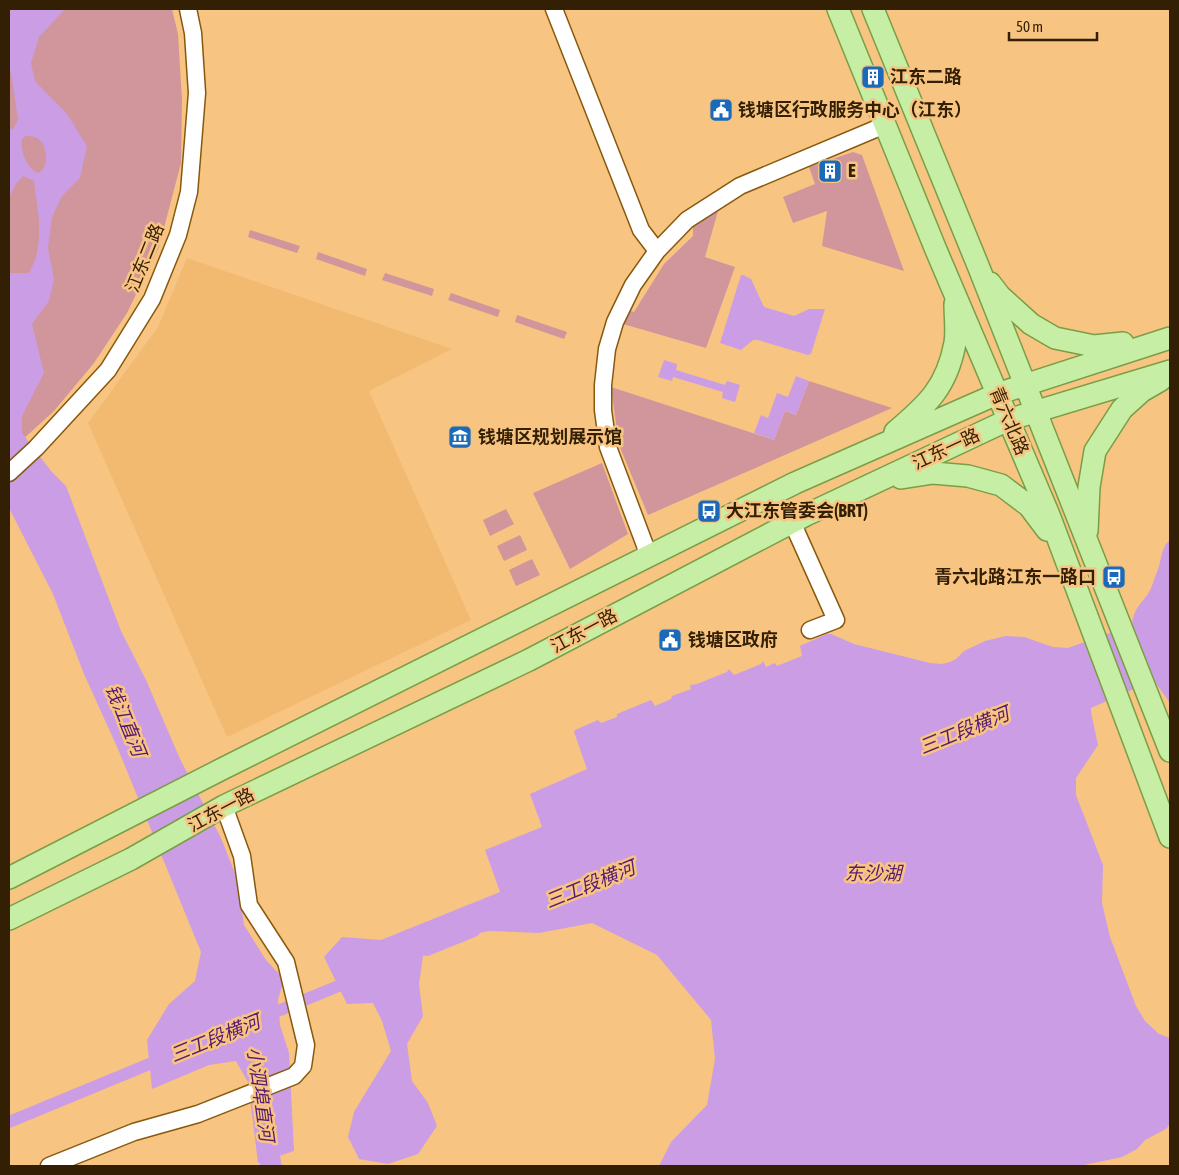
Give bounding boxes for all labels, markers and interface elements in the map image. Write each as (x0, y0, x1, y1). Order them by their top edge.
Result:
scale bar (1009, 10, 1096, 42)
text: 50 m (1016, 18, 1043, 35)
building icon: 江东二路 (860, 64, 886, 90)
place label: 江东二路 (890, 66, 962, 87)
public building icon: 钱塘区行政服务中心（江东） (708, 97, 734, 123)
place label: 钱塘区行政服务中心（江东） (738, 99, 972, 120)
building icon: E (817, 158, 843, 184)
place label: E (848, 160, 856, 181)
street label: 江东二路 (121, 221, 168, 295)
street label: 青六北路 (986, 384, 1033, 458)
museum icon: 钱塘区规划展示馆 (447, 424, 473, 450)
street label: 江东一路 (909, 424, 983, 473)
place label: 钱塘区规划展示馆 (478, 426, 622, 447)
bus stop icon: 大江东管委会(BRT) (696, 498, 722, 524)
place label: 大江东管委会(BRT) (726, 500, 868, 521)
bus stop icon: 青六北路江东一路口 (1101, 564, 1127, 590)
place label: 青六北路江东一路口 (934, 566, 1096, 587)
street label: 江东一路 (547, 604, 620, 657)
public building icon: 钱塘区政府 (657, 627, 683, 653)
place label: 钱塘区政府 (688, 629, 778, 650)
water label: 钱江直河 (102, 681, 152, 763)
water label: 三工段横河 (916, 701, 1016, 758)
street label: 江东一路 (184, 783, 257, 836)
water label: 三工段横河 (542, 855, 642, 912)
water label: 东沙湖 (844, 862, 904, 884)
water label: 三工段横河 (167, 1009, 267, 1066)
water label: 小泗埠直河 (243, 1045, 279, 1147)

